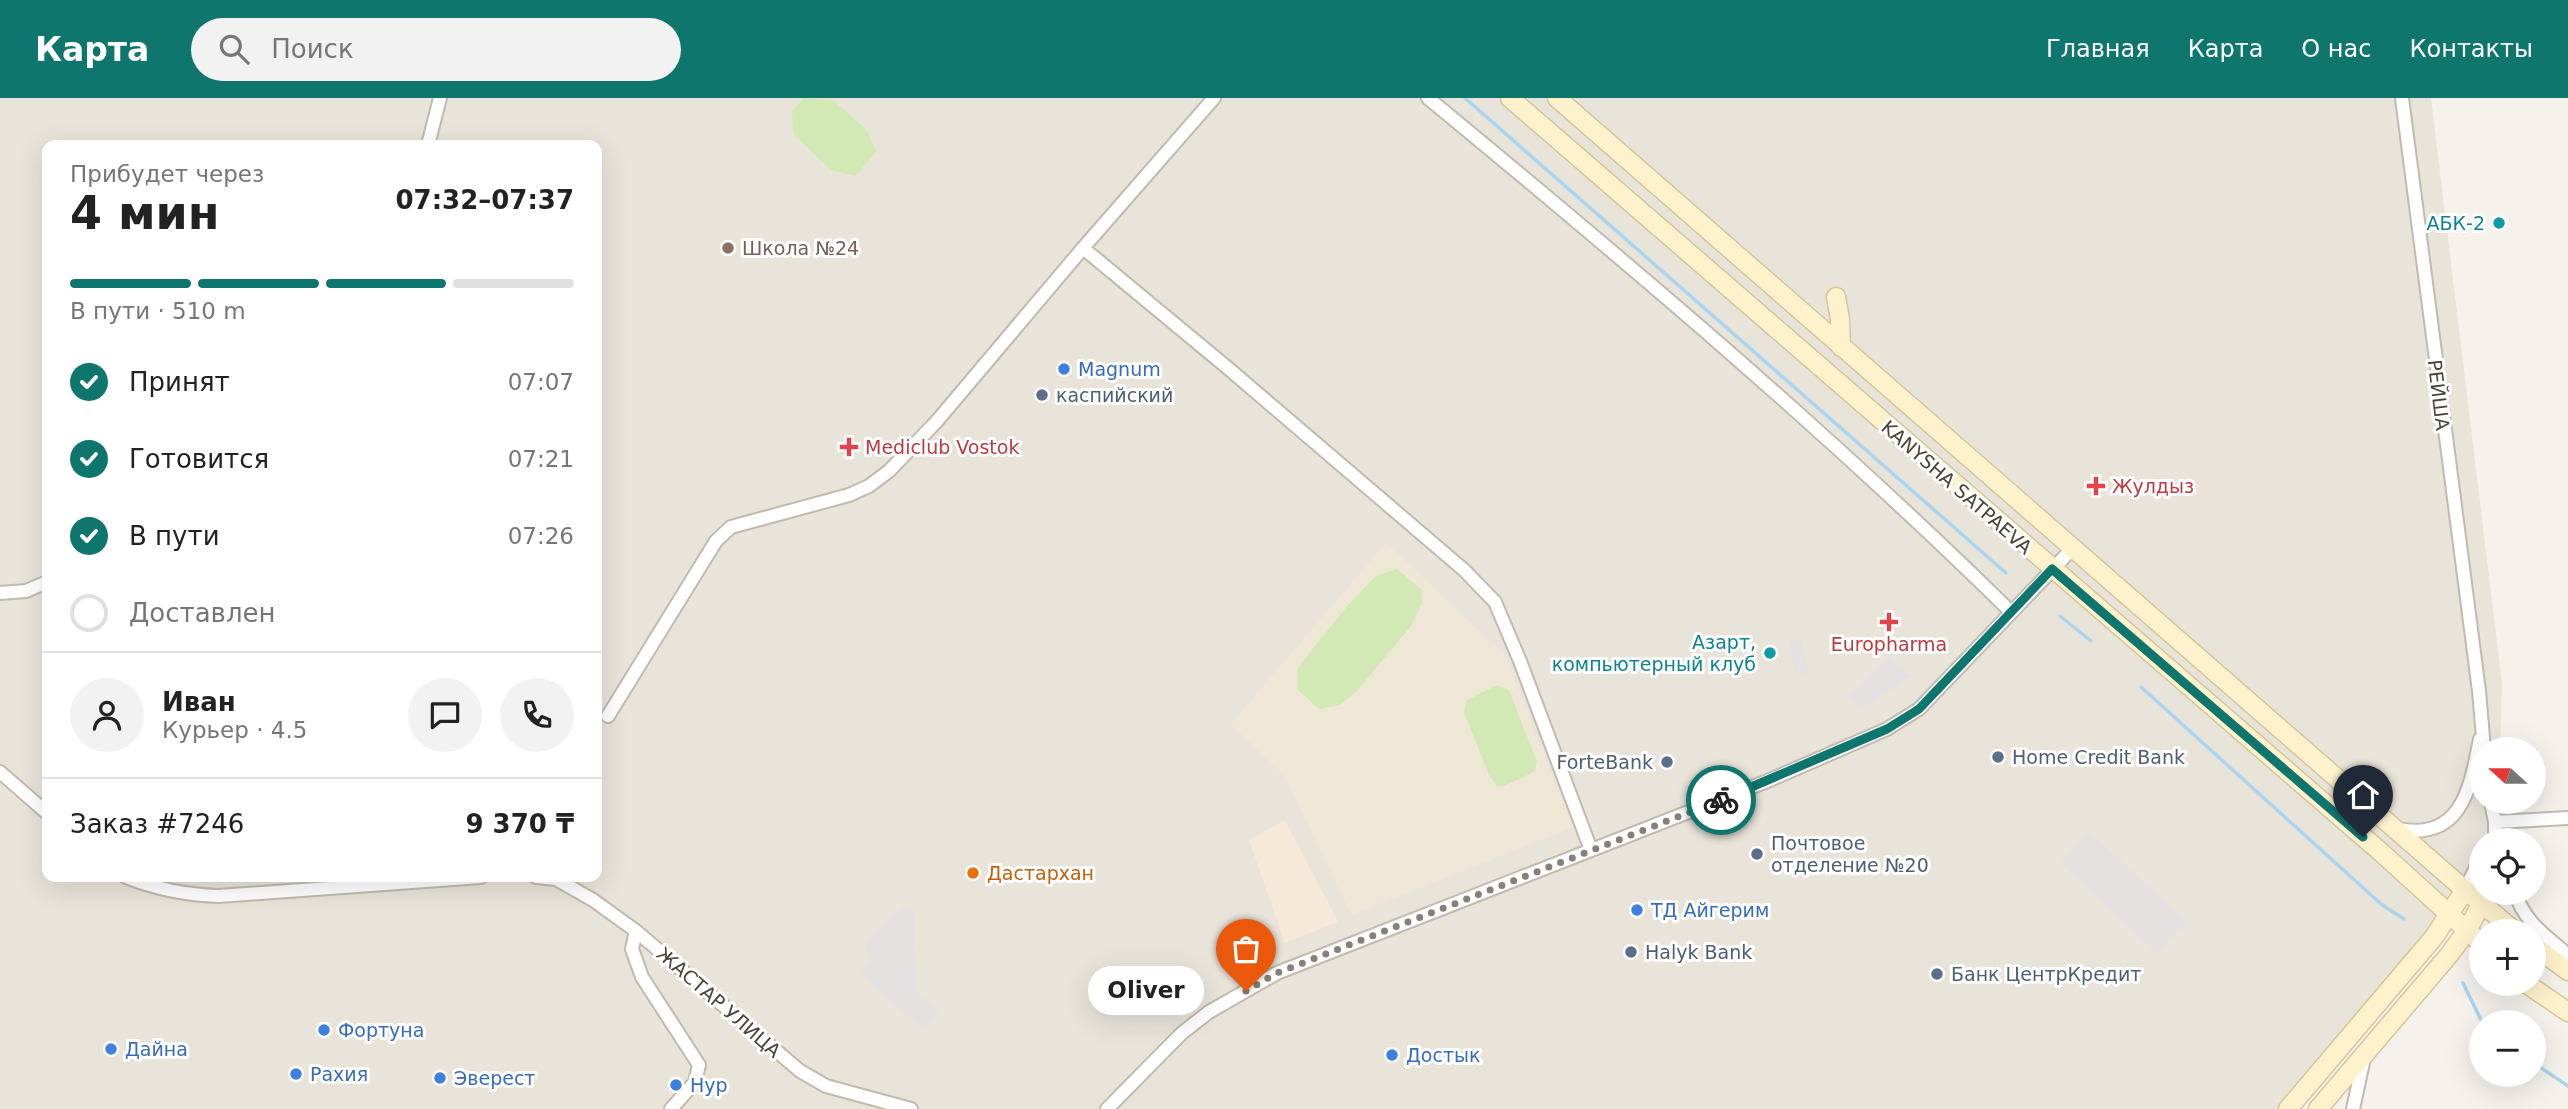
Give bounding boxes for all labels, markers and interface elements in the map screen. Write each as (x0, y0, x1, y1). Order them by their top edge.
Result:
search box (191, 18, 681, 81)
text: Карта (35, 30, 149, 69)
icon: search (215, 30, 253, 68)
text: Поиск (271, 34, 354, 64)
text: Главная (2046, 35, 2150, 63)
text: Карта (2188, 35, 2263, 63)
text: О нас (2301, 35, 2371, 63)
text: Контакты (2409, 35, 2533, 63)
text: Прибудет через (70, 161, 264, 187)
text: 07:32–07:37 (395, 185, 574, 215)
text: 4 мин (70, 186, 220, 240)
place label: АБК-2 (2427, 212, 2485, 234)
marker: АБК-2 (2491, 215, 2507, 231)
place label: Школа №24 (742, 237, 859, 259)
marker: Школа №24 (720, 240, 736, 256)
text: В пути · 510 m (70, 298, 246, 324)
place label: Magnum (1078, 358, 1161, 380)
street label: РЕЙША (2424, 358, 2454, 432)
marker: Magnum (1056, 361, 1072, 377)
icon: check (70, 363, 108, 401)
text: Принят (129, 367, 230, 397)
text: 07:07 (508, 369, 574, 395)
place label: каспийский (1056, 384, 1173, 406)
marker: каспийский (1034, 387, 1050, 403)
street label: KANYSHA SATPAEVA (1877, 416, 2037, 558)
place label: Mediclub Vostok (865, 436, 1019, 458)
marker: Mediclub Vostok (839, 437, 859, 457)
icon: check (70, 440, 108, 478)
text: Готовится (129, 444, 269, 474)
text: 07:21 (508, 446, 574, 472)
place label: Жулдыз (2112, 475, 2194, 497)
marker: Жулдыз (2086, 476, 2106, 496)
icon: check (70, 517, 108, 555)
text: В пути (129, 521, 220, 551)
text: 07:26 (508, 523, 574, 549)
text: Доставлен (129, 598, 276, 628)
marker: Europharma (1881, 614, 1897, 630)
place label: Азарт, компьютерный клуб (1552, 631, 1756, 675)
place label: Europharma (1831, 633, 1947, 655)
marker: Азарт, компьютерный клуб (1762, 645, 1778, 661)
button: person (70, 678, 144, 752)
button: chat (408, 678, 482, 752)
button: phone (500, 678, 574, 752)
text: Иван (162, 687, 236, 717)
text: Курьер · 4.5 (162, 717, 307, 743)
north arrow (2469, 737, 2546, 814)
map controls (2469, 737, 2546, 1087)
place label: Home Credit Bank (2012, 746, 2185, 768)
marker: Home Credit Bank (1990, 749, 2006, 765)
place label: ForteBank (1556, 751, 1653, 773)
marker: ForteBank (1659, 754, 1675, 770)
courier (1686, 765, 1756, 835)
pin (2333, 765, 2393, 837)
icon: home (2344, 776, 2382, 814)
icon: bike (1702, 781, 1740, 819)
text: Заказ #7246 (70, 809, 244, 839)
text: 9 370 ₸ (465, 809, 574, 839)
button: locate (2469, 828, 2546, 905)
place label: Почтовое отделение №20 (1771, 832, 1929, 876)
marker: Почтовое отделение №20 (1749, 846, 1765, 862)
place label: Дастархан (987, 862, 1094, 884)
marker: Дастархан (965, 865, 981, 881)
place label: ТД Айгерим (1650, 899, 1769, 921)
marker: ТД Айгерим (1629, 902, 1645, 918)
pin (1216, 919, 1276, 991)
button: + (2469, 919, 2546, 996)
icon: bag (1227, 930, 1265, 968)
place label: Halyk Bank (1645, 941, 1752, 963)
street label: ЖАСТАР УЛИЦА (653, 942, 785, 1062)
marker: Halyk Bank (1623, 944, 1639, 960)
place label: Банк ЦентрКредит (1951, 963, 2141, 985)
callout: Oliver (1088, 966, 1204, 1015)
marker: Банк ЦентрКредит (1929, 966, 1945, 982)
text: Oliver (1107, 977, 1185, 1003)
button: − (2469, 1010, 2546, 1087)
place label: Фортуна (338, 1019, 424, 1041)
marker: Фортуна (316, 1022, 332, 1038)
place label: Дайна (125, 1038, 188, 1060)
marker: Дайна (103, 1041, 119, 1057)
place label: Достык (1406, 1044, 1480, 1066)
marker: Достык (1384, 1047, 1400, 1063)
place label: Рахия (310, 1063, 368, 1085)
marker: Рахия (288, 1066, 304, 1082)
place label: Эверест (454, 1067, 535, 1089)
marker: Эверест (432, 1070, 448, 1086)
place label: Нур (690, 1074, 728, 1096)
marker: Нур (668, 1077, 684, 1093)

